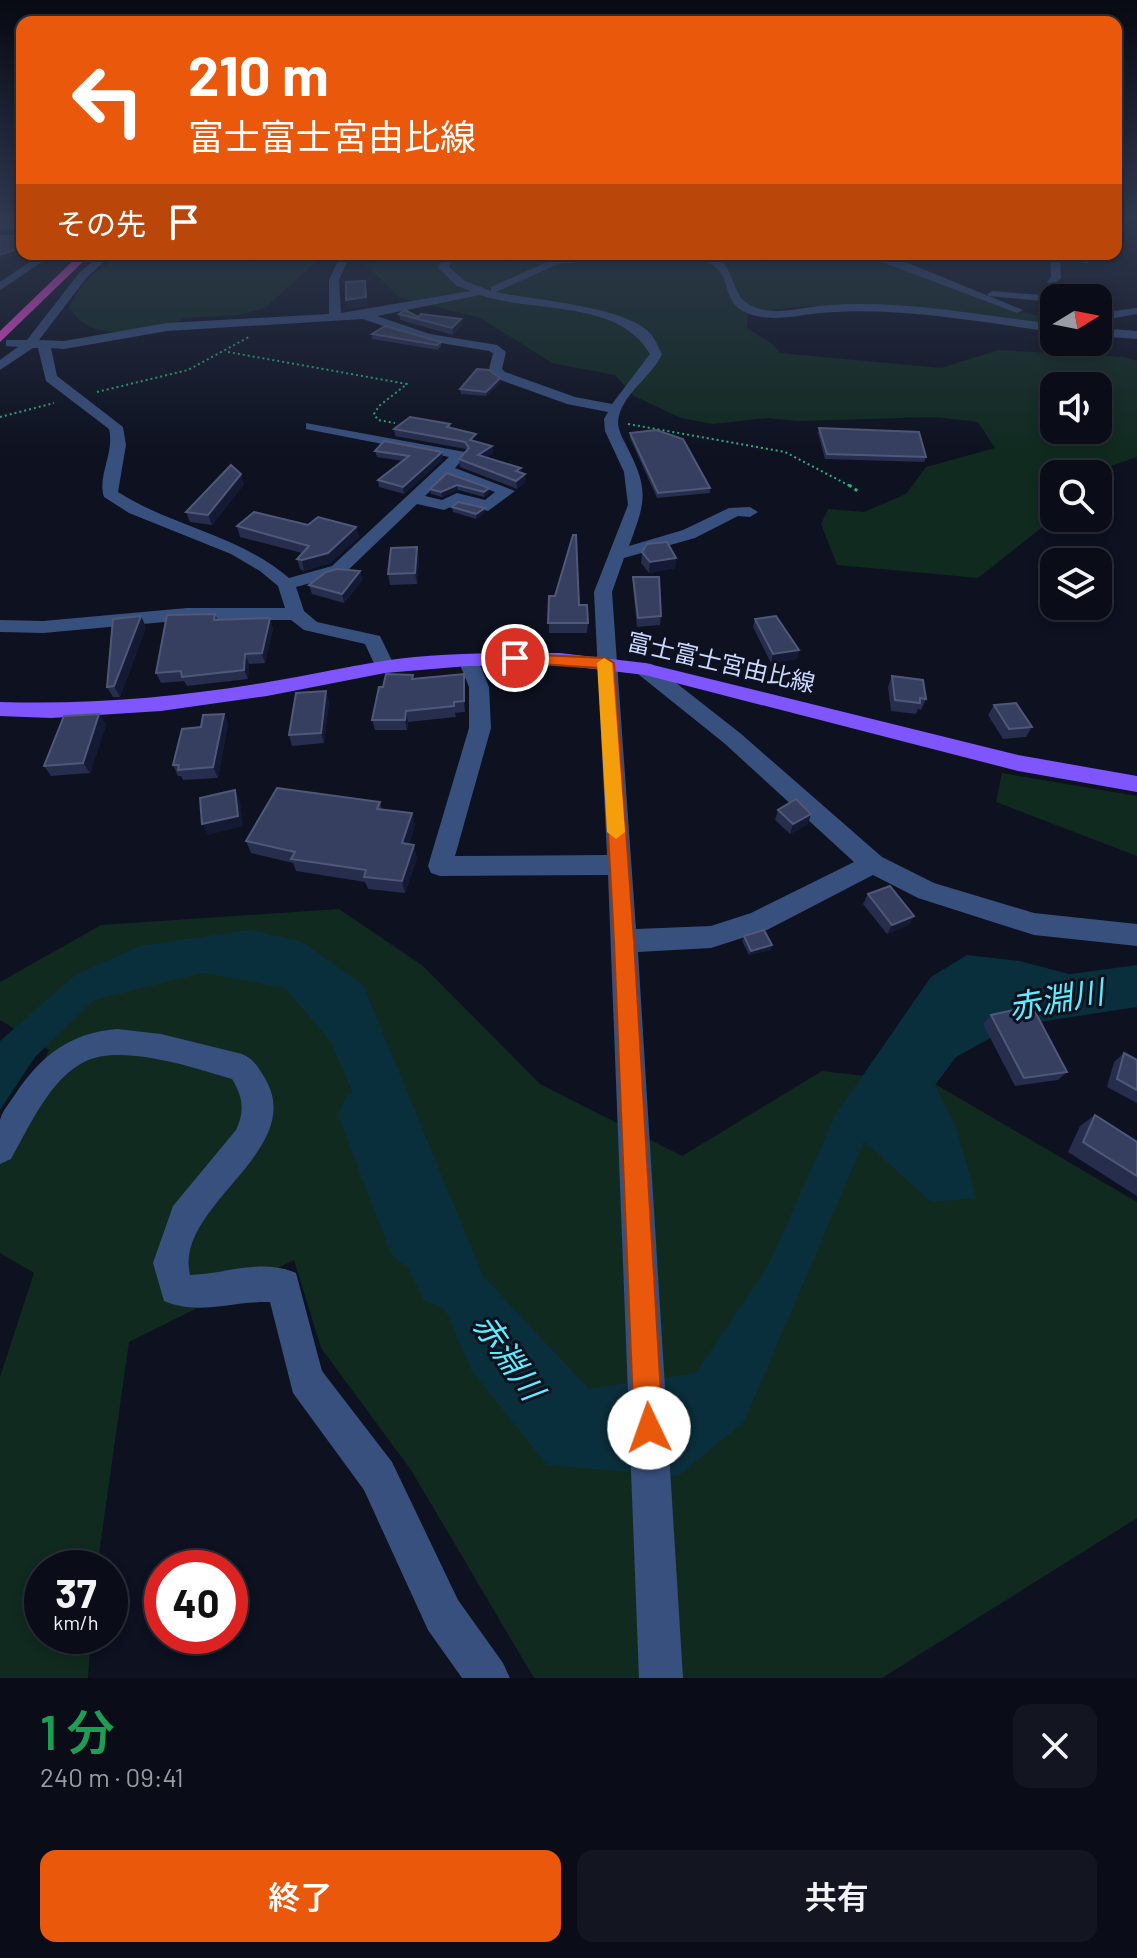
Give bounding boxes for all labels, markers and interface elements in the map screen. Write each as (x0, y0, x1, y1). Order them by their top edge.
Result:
text: 210 m (188, 40, 329, 107)
icon: left (56, 48, 160, 152)
text: 富士富士宮由比線 (188, 114, 476, 157)
icon: arrive (162, 200, 206, 244)
text: その先 (56, 205, 146, 241)
north arrow (1040, 284, 1112, 356)
map controls (1040, 284, 1112, 620)
button: sound (1040, 372, 1112, 444)
button: search (1040, 460, 1112, 532)
button: layers (1040, 548, 1112, 620)
pin (481, 624, 549, 692)
street label: 富士富士宮由比線 (625, 626, 818, 697)
icon: arrive (493, 636, 537, 680)
water label: 赤淵川 (1005, 970, 1109, 1025)
water label: 赤淵川 (467, 1306, 554, 1409)
position arrow (607, 1386, 691, 1470)
speed limit sign: 40 (144, 1550, 248, 1654)
text: 37 (55, 1568, 97, 1616)
text: km/h (53, 1610, 99, 1634)
text: 1 分 (40, 1702, 115, 1760)
button: close (1013, 1704, 1097, 1788)
text: 240 m · 09:41 (40, 1761, 184, 1792)
button: 終了 (40, 1850, 561, 1942)
button: 共有 (577, 1850, 1097, 1942)

